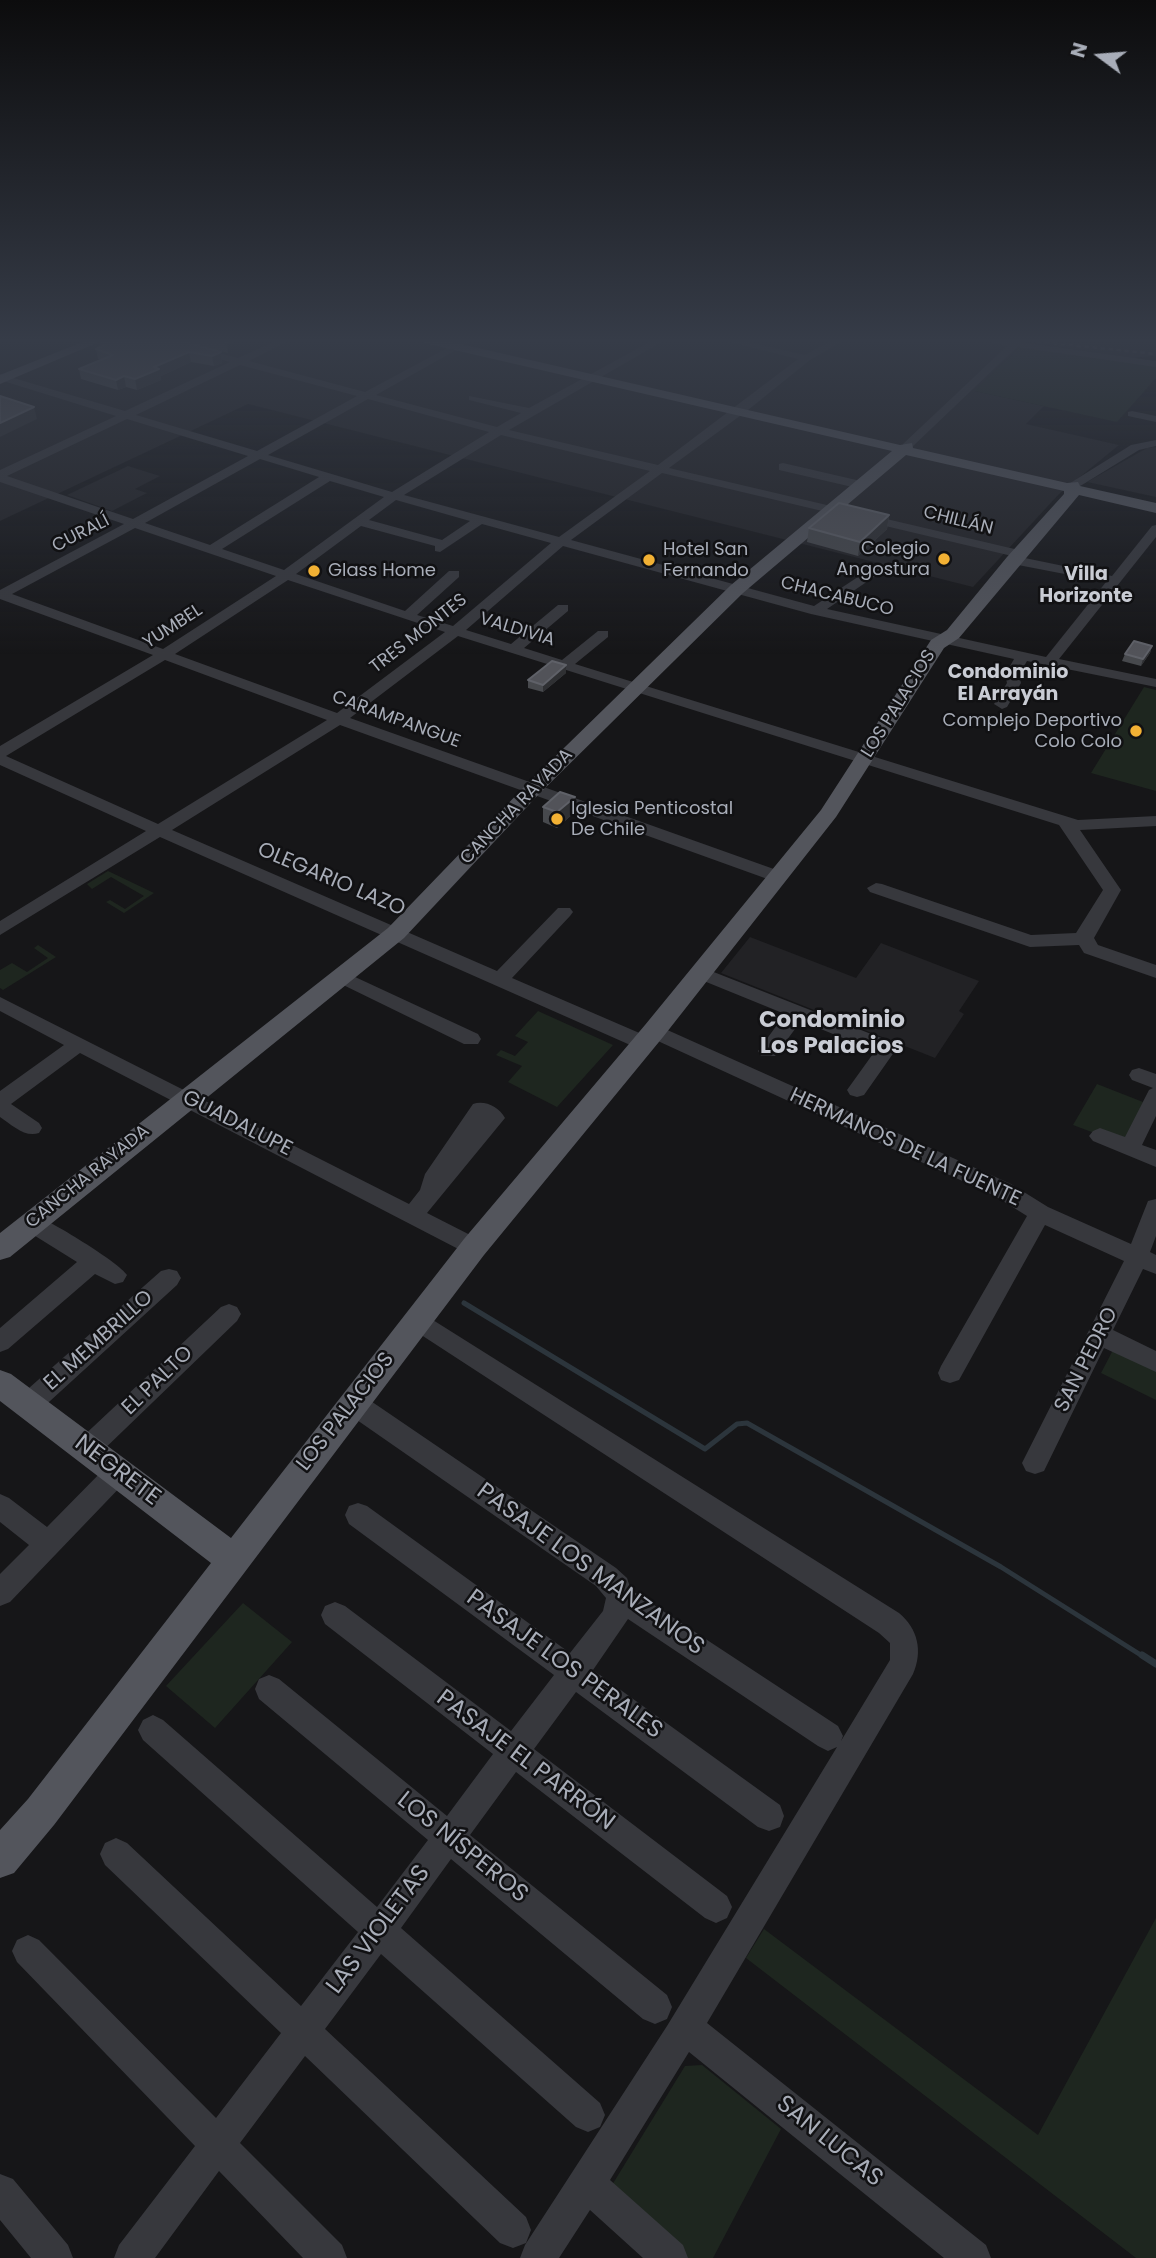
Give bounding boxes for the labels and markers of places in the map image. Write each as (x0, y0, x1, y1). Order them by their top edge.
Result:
place label: Colegio Angostura (836, 538, 930, 580)
place label: Hotel San Fernando (663, 539, 749, 582)
marker: Colegio Angostura (936, 551, 952, 567)
marker: Hotel San Fernando (641, 552, 657, 568)
place label: Glass Home (328, 560, 436, 582)
marker: Glass Home (306, 563, 322, 579)
place label: Complejo Deportivo Colo Colo (943, 710, 1122, 752)
marker: Complejo Deportivo Colo Colo (1128, 723, 1144, 739)
place label: Iglesia Penticostal De Chile (571, 798, 733, 840)
marker: Iglesia Penticostal De Chile (549, 811, 565, 827)

